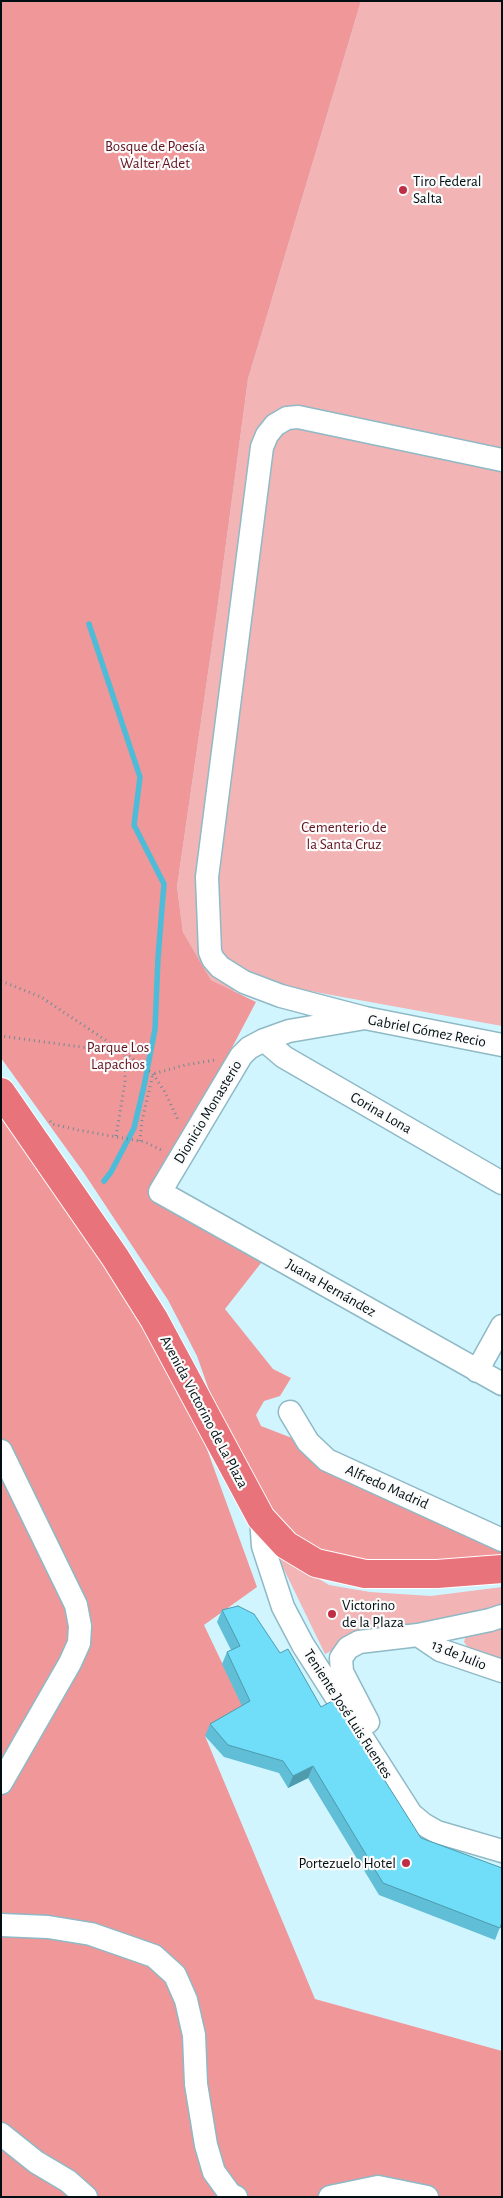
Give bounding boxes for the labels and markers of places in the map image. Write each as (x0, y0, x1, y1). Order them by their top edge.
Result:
place label: Tiro Federal Salta (413, 172, 482, 207)
marker: Tiro Federal Salta (397, 184, 409, 196)
place label: Victorino de la Plaza (342, 1596, 404, 1631)
marker: Victorino de la Plaza (326, 1608, 338, 1620)
place label: Portezuelo Hotel (298, 1854, 396, 1872)
marker: Portezuelo Hotel (400, 1857, 412, 1869)

